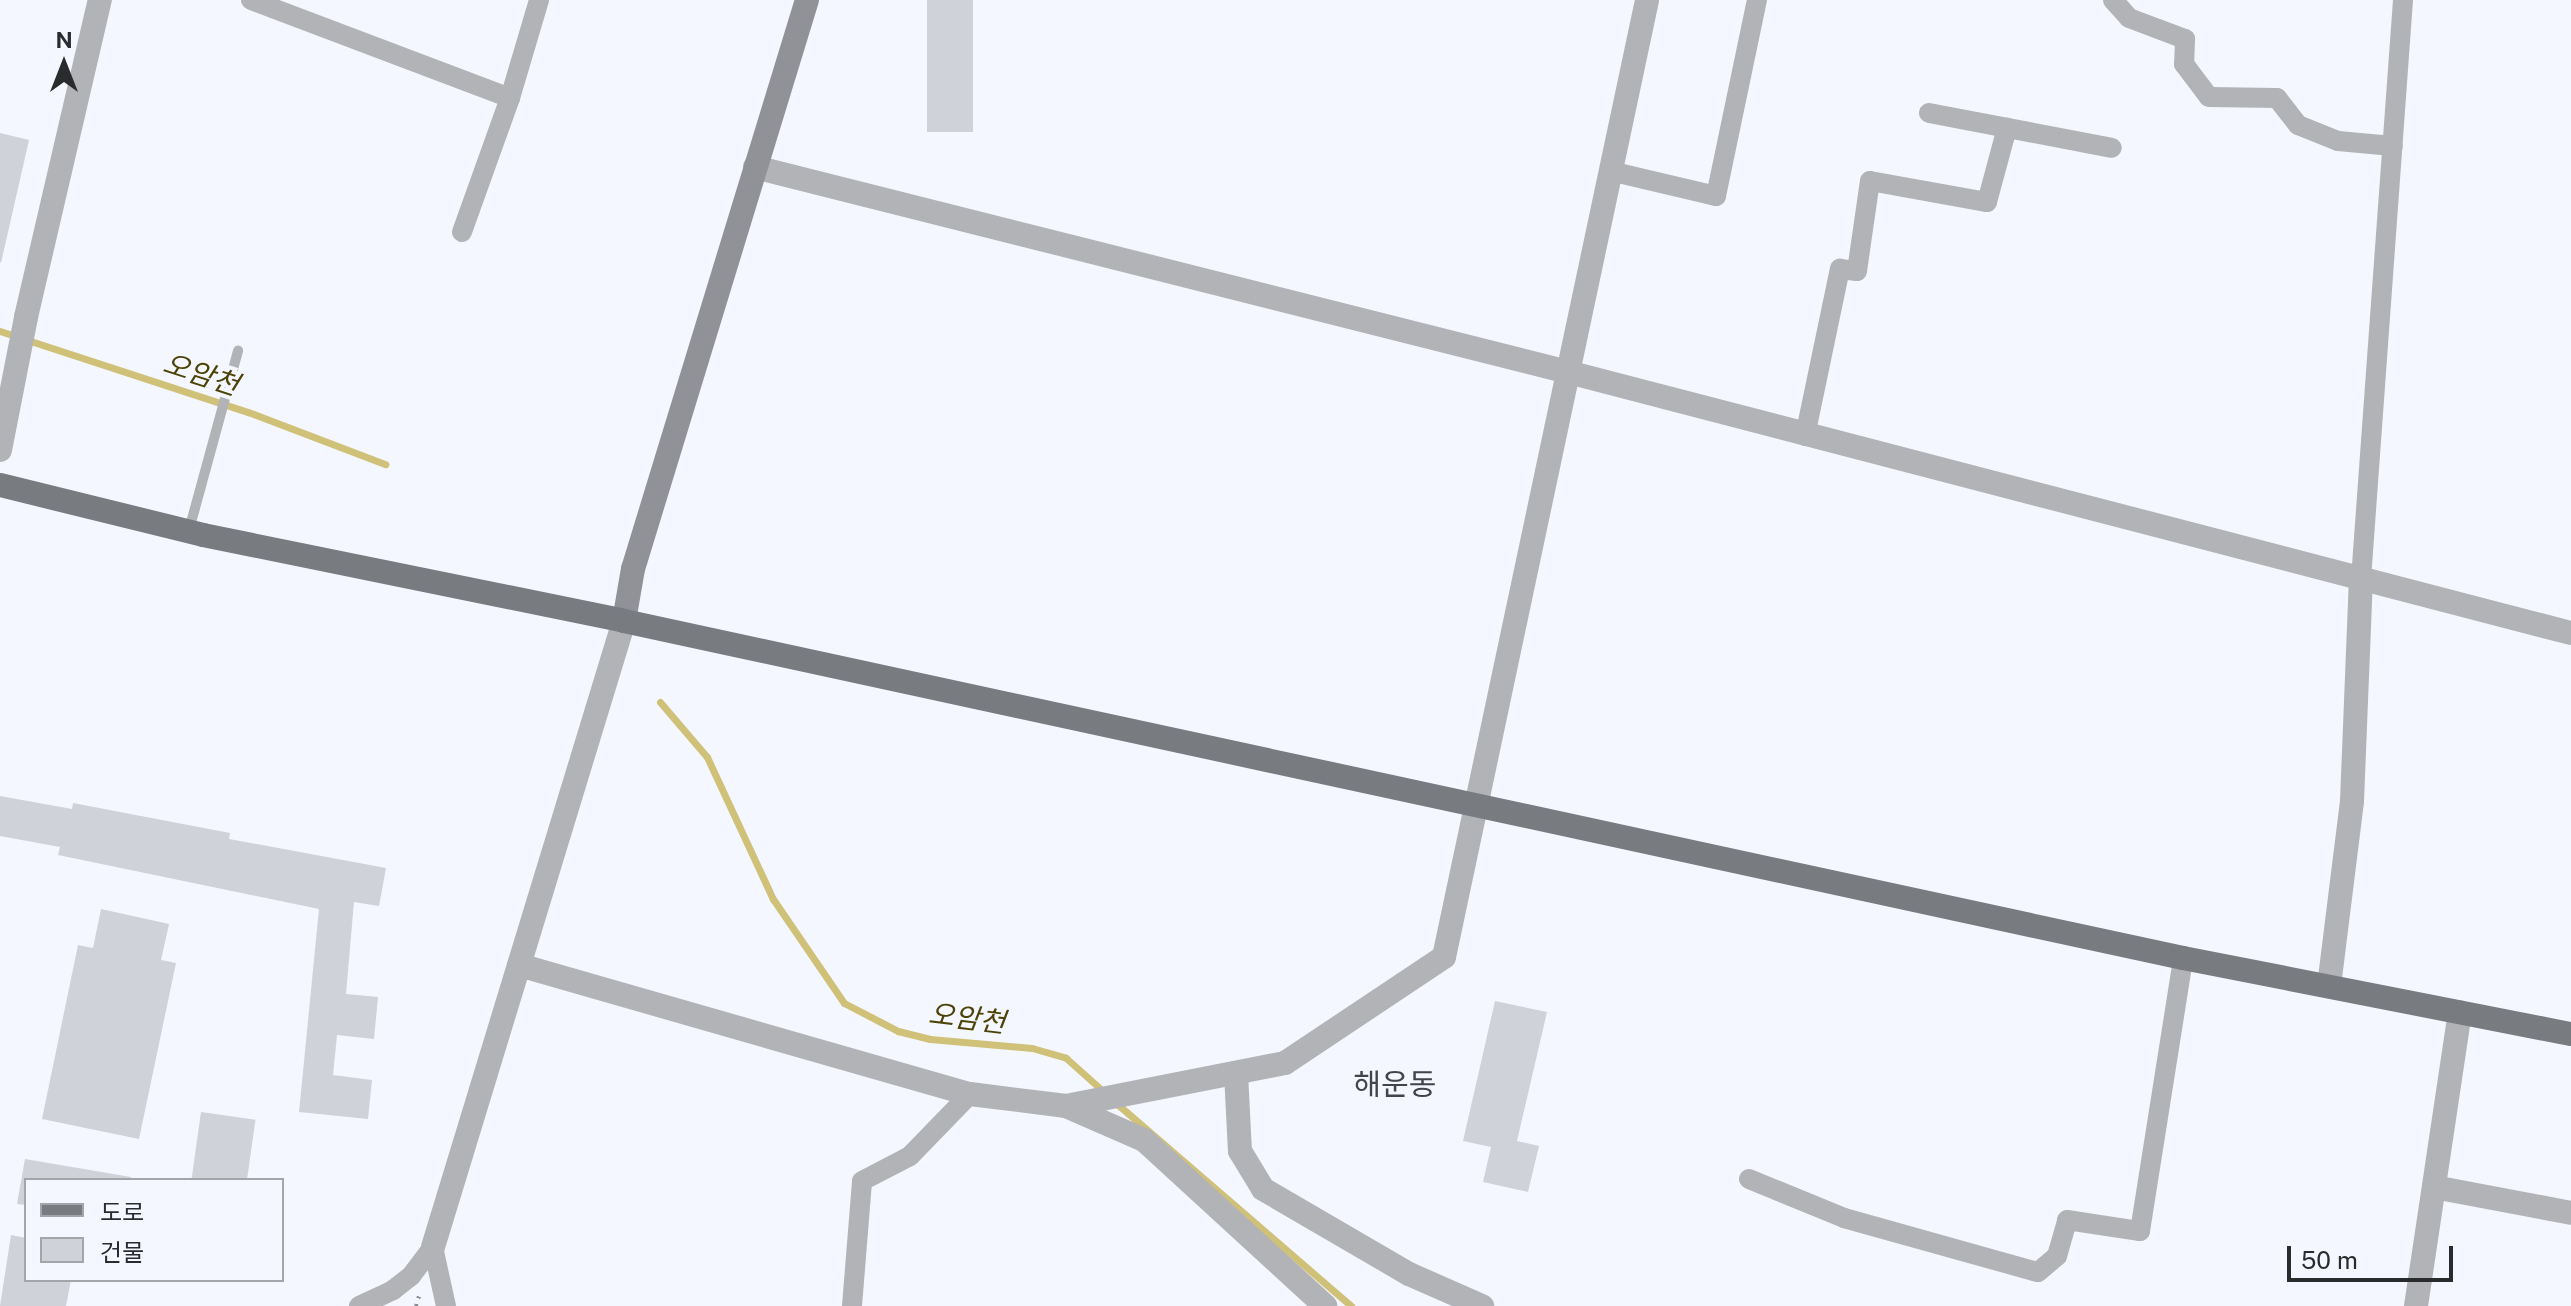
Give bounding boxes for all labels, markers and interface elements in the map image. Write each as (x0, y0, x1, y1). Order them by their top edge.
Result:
north arrow (24, 24, 104, 104)
text: N (55, 27, 73, 53)
water label: 오암천 (159, 346, 243, 402)
water label: 오암천 (927, 997, 1007, 1039)
district label: 해운동 (1354, 1066, 1436, 1102)
legend (24, 1178, 284, 1282)
text: 도로 (100, 1198, 144, 1226)
scale bar (2291, 1230, 2457, 1280)
text: 건물 (100, 1238, 144, 1266)
text: 50 m (2301, 1246, 2358, 1274)

